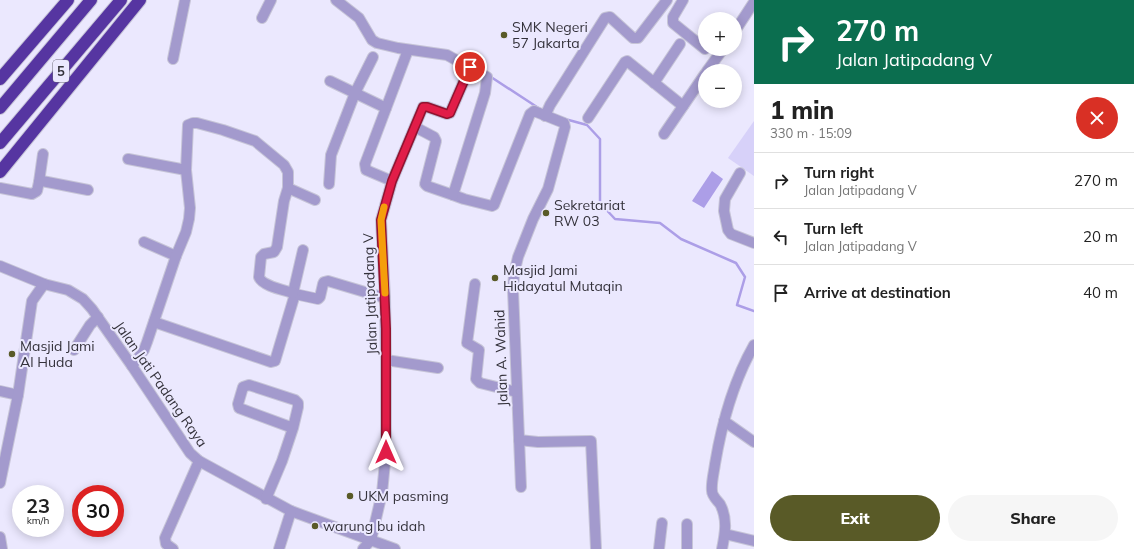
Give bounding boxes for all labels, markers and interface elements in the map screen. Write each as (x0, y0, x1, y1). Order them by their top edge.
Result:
map controls (698, 12, 742, 108)
button: + (698, 12, 742, 56)
text: 270 m (836, 13, 919, 48)
icon: right (770, 16, 822, 68)
place label: SMK Negeri 57 Jakarta (512, 18, 588, 52)
marker: SMK Negeri 57 Jakarta (499, 30, 509, 40)
text: Jalan Jatipadang V (836, 48, 992, 71)
pin (453, 50, 487, 84)
icon: arrive (459, 56, 481, 78)
road number: 5 (53, 60, 69, 82)
button: − (698, 64, 742, 108)
text: 1 min (770, 95, 834, 125)
button: close (1076, 97, 1118, 139)
text: 330 m · 15:09 (770, 125, 852, 141)
text: Turn right (804, 163, 874, 182)
icon: right (770, 170, 792, 192)
text: 270 m (1074, 171, 1118, 190)
text: Jalan Jatipadang V (804, 182, 917, 198)
place label: Sekretariat RW 03 (554, 196, 625, 230)
marker: Sekretariat RW 03 (541, 208, 551, 218)
text: Turn left (804, 219, 863, 238)
icon: left (770, 226, 792, 248)
text: 20 m (1083, 227, 1118, 246)
street label: Jalan Jatipadang V (359, 233, 381, 355)
text: Jalan Jatipadang V (804, 238, 917, 254)
place label: Masjid Jami Hidayatul Mutaqin (503, 261, 623, 295)
marker: Masjid Jami Hidayatul Mutaqin (490, 273, 500, 283)
icon: arrive (770, 282, 792, 304)
text: Arrive at destination (804, 283, 951, 302)
text: 40 m (1083, 283, 1118, 302)
street label: Jalan A. Wahid (490, 309, 512, 407)
street label: Jalan Jati Padang Raya (111, 318, 211, 450)
place label: Masjid Jami Al Huda (20, 337, 95, 371)
marker: Masjid Jami Al Huda (7, 349, 17, 359)
position arrow (365, 431, 407, 473)
speed limit sign: 30 (72, 485, 124, 537)
place label: UKM pasming (358, 487, 449, 505)
marker: UKM pasming (345, 491, 355, 501)
text: 23 (26, 493, 50, 518)
button: Exit (770, 495, 940, 541)
button: Share (948, 495, 1118, 541)
text: km/h (27, 514, 49, 527)
place label: warung bu idah (323, 517, 425, 535)
marker: warung bu idah (310, 521, 320, 531)

